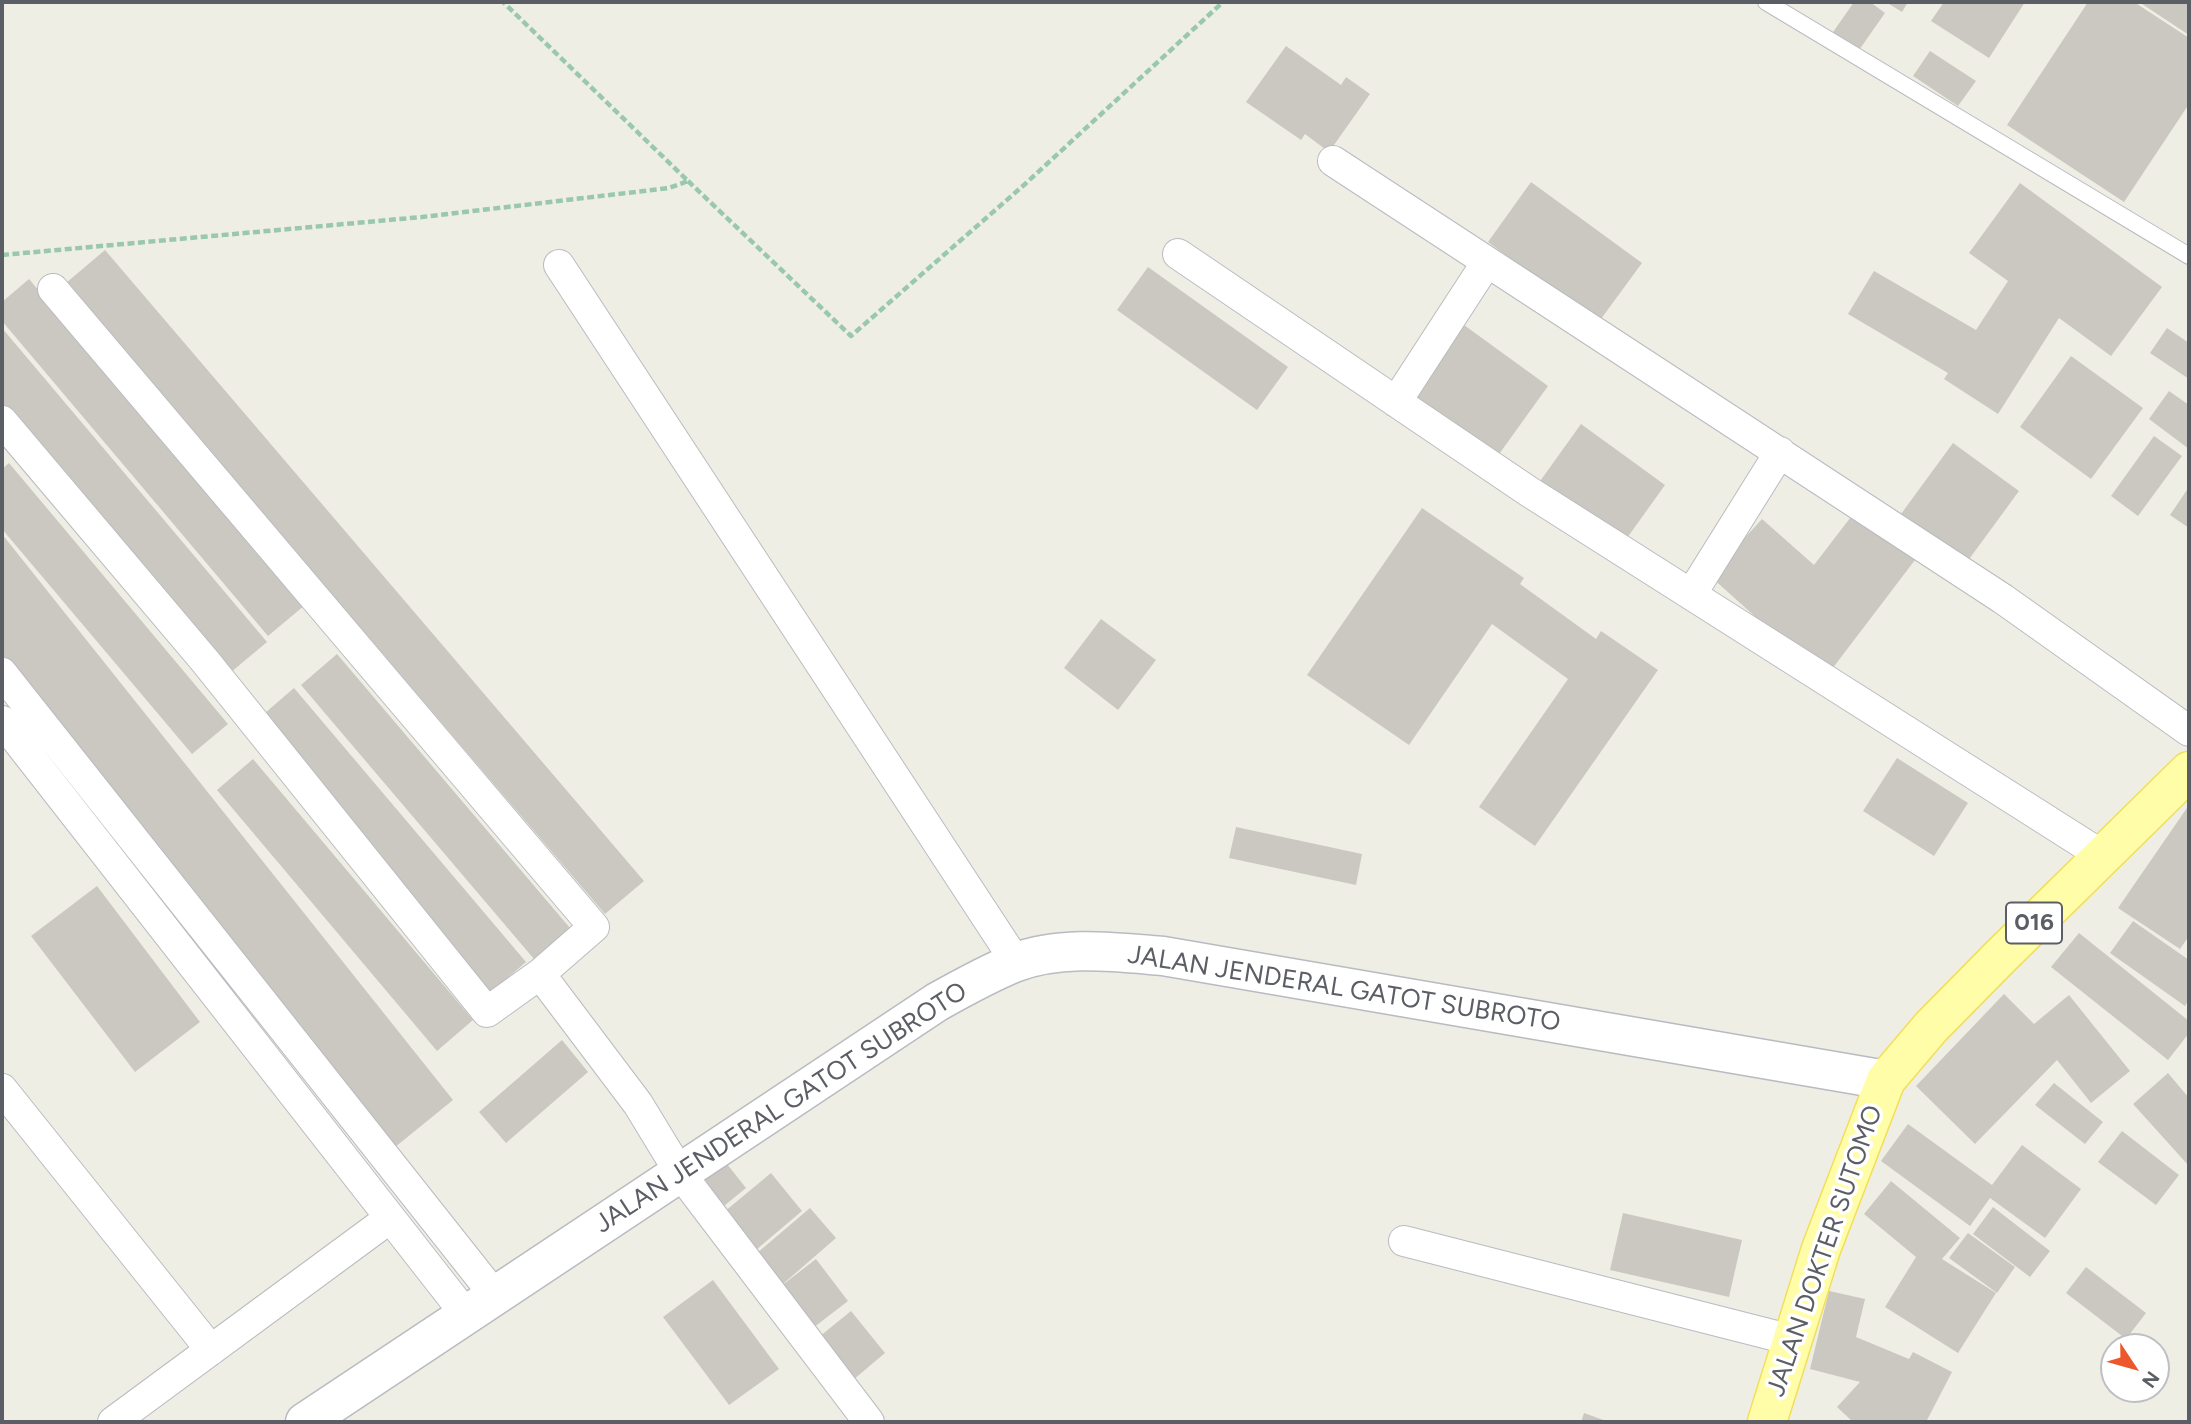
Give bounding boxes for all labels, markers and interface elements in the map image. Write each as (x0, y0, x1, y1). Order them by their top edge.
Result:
road number: 016 (2006, 903, 2062, 944)
street label: JALAN JENDERAL GATOT SUBROTO (1125, 939, 1563, 1039)
street label: JALAN JENDERAL GATOT SUBROTO (589, 976, 973, 1240)
street label: JALAN DOKTER SUTOMO (1760, 1101, 1890, 1401)
north arrow (2100, 1333, 2170, 1403)
text: N (2137, 1367, 2164, 1392)

